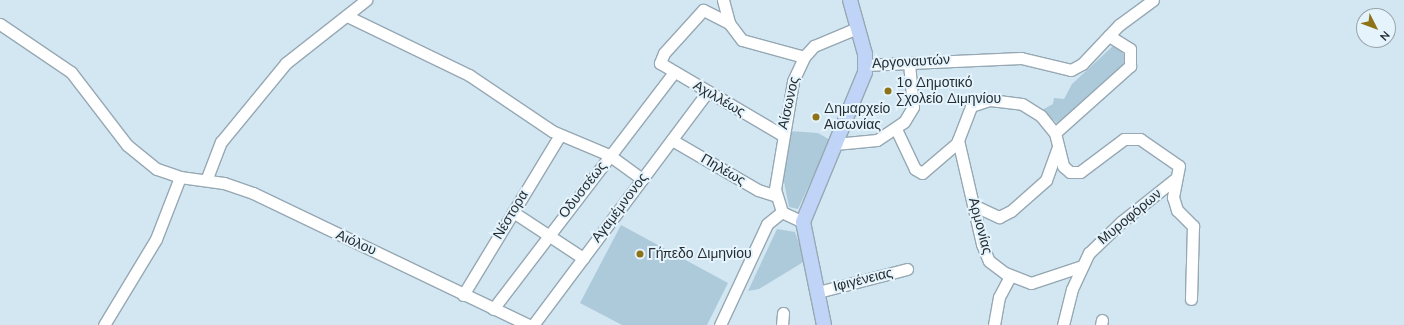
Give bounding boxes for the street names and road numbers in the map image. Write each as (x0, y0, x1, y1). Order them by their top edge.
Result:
street label: Αργοναυτών (872, 52, 950, 72)
street label: Αίσωνος (775, 75, 803, 131)
street label: Αχιλλέως (690, 77, 748, 121)
street label: Πηλέως (698, 151, 748, 189)
street label: Οδυσσέως (556, 158, 610, 222)
street label: Αγαμέμνονος (588, 170, 652, 246)
street label: Μυροφόρων (1095, 186, 1165, 248)
street label: Νέστορα (490, 187, 532, 243)
street label: Αρμονίας (964, 196, 996, 256)
street label: Αιόλου (333, 227, 379, 259)
street label: Ιφιγένειας (832, 265, 894, 295)

